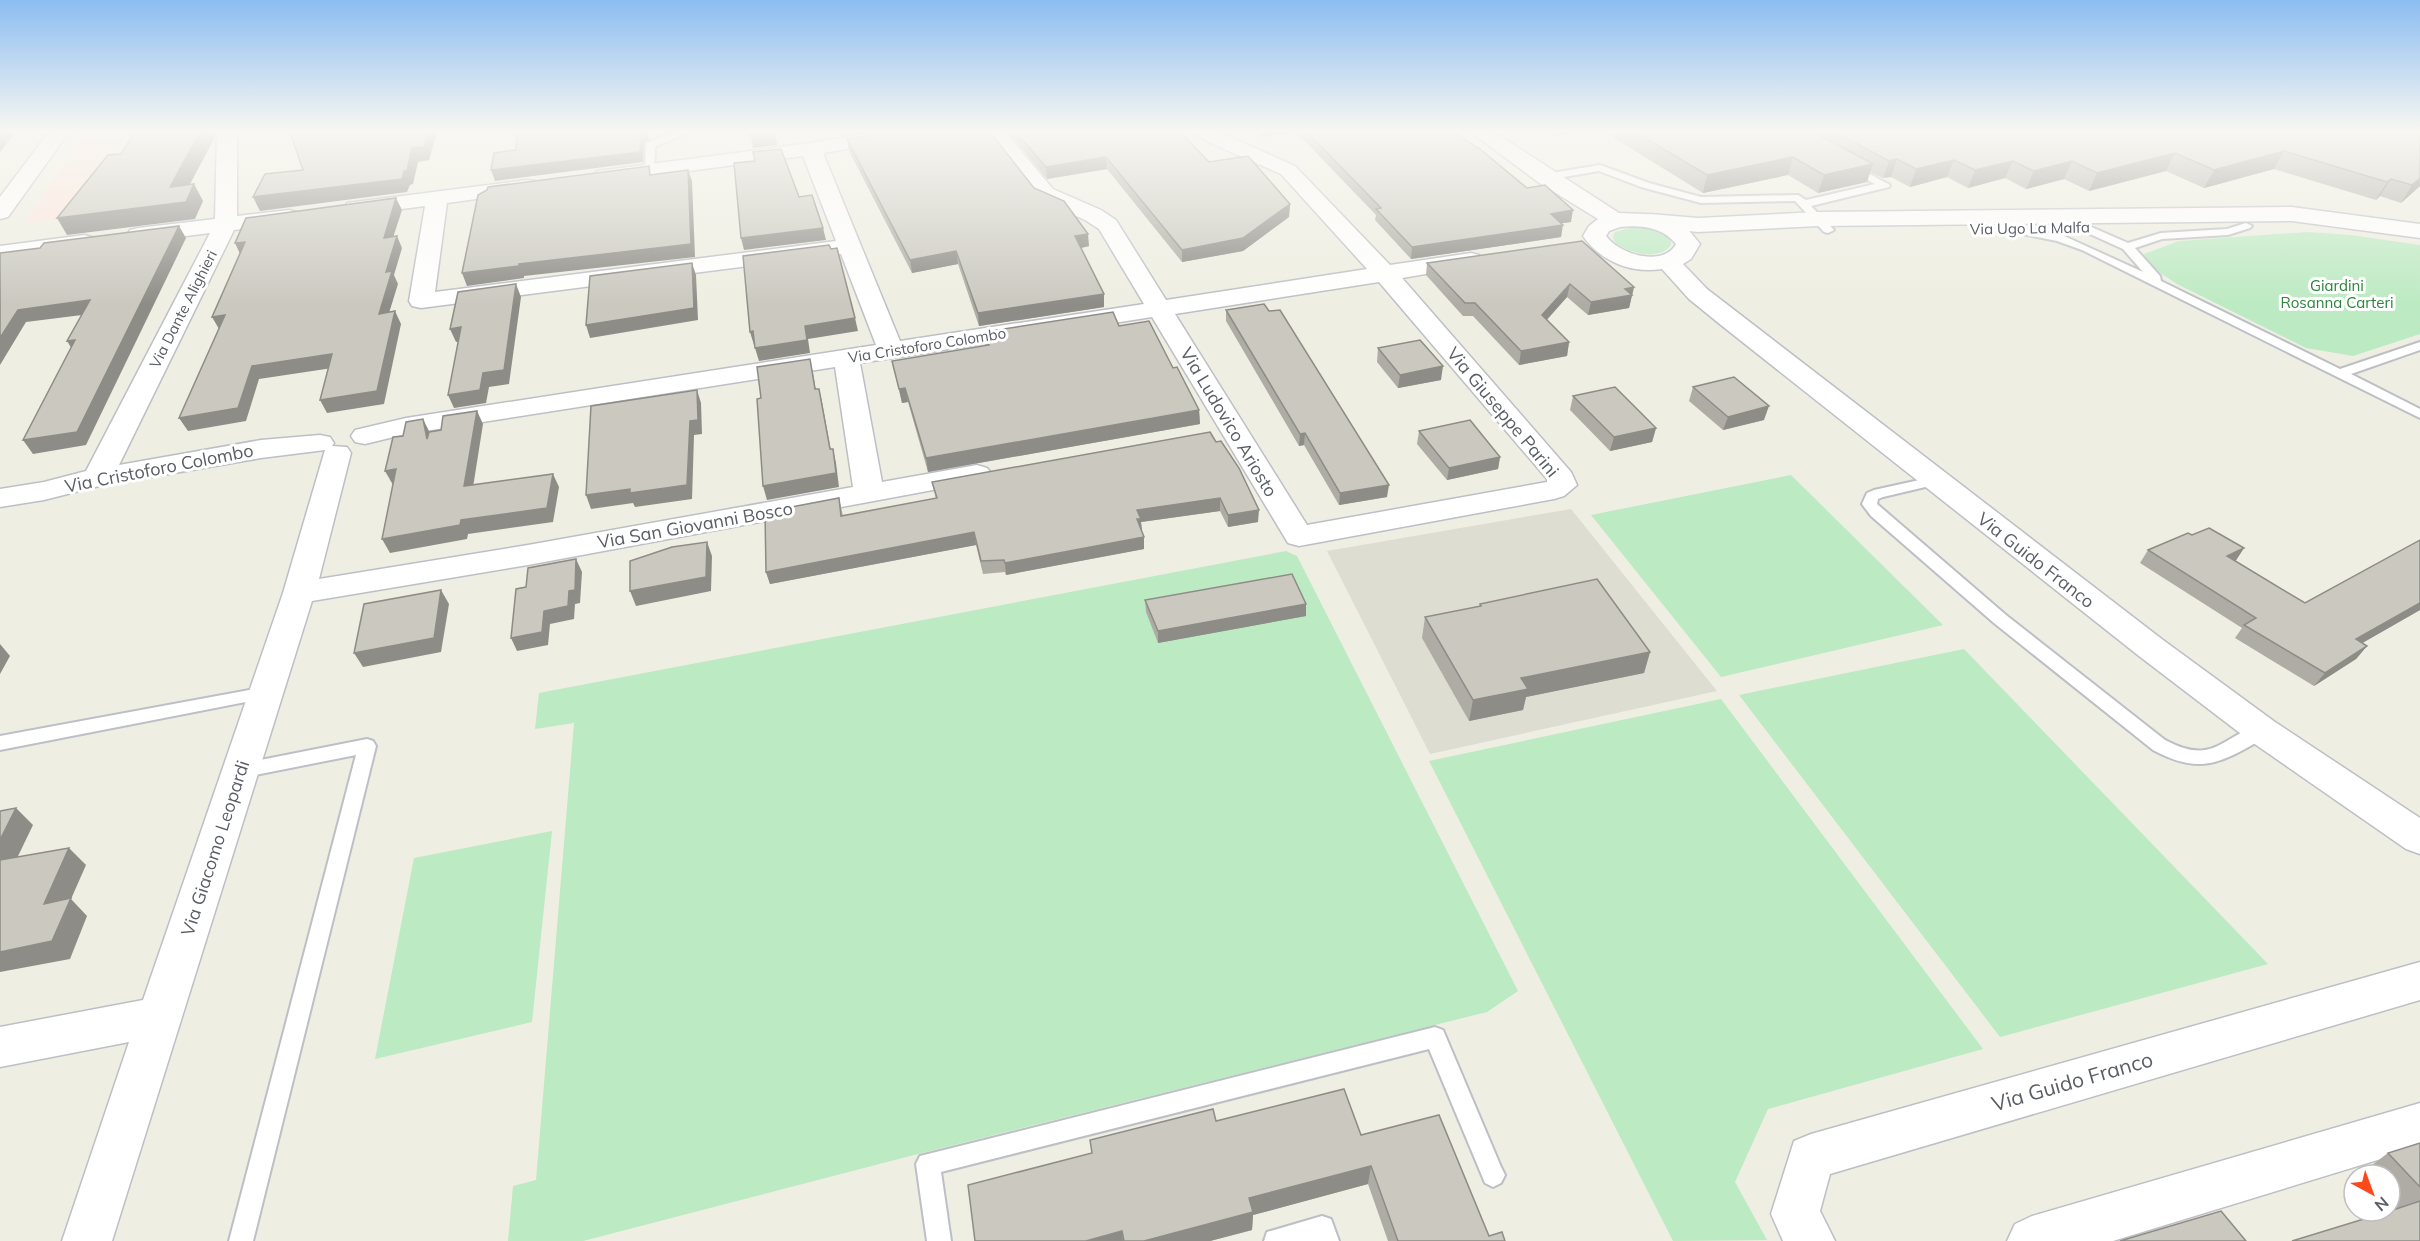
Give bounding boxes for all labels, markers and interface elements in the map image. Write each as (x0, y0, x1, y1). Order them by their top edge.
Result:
street label: Via Ugo La Malfa (1970, 217, 2090, 239)
street label: Via Dante Alighieri (145, 247, 221, 371)
park label: Giardini Rosanna Carteri (2281, 276, 2393, 312)
street label: Via Cristoforo Colombo (847, 323, 1007, 367)
street label: Via Giuseppe Parini (1442, 342, 1564, 482)
street label: Via Ludovico Ariosto (1175, 343, 1283, 501)
street label: Via Cristoforo Colombo (63, 438, 255, 498)
street label: Via San Giovanni Bosco (596, 496, 794, 554)
street label: Via Guido Franco (1973, 507, 2099, 613)
street label: Via Giacomo Leopardi (176, 757, 254, 939)
street label: Via Guido Franco (1988, 1046, 2156, 1116)
north arrow (2342, 1163, 2402, 1223)
text: N (2371, 1193, 2393, 1216)

